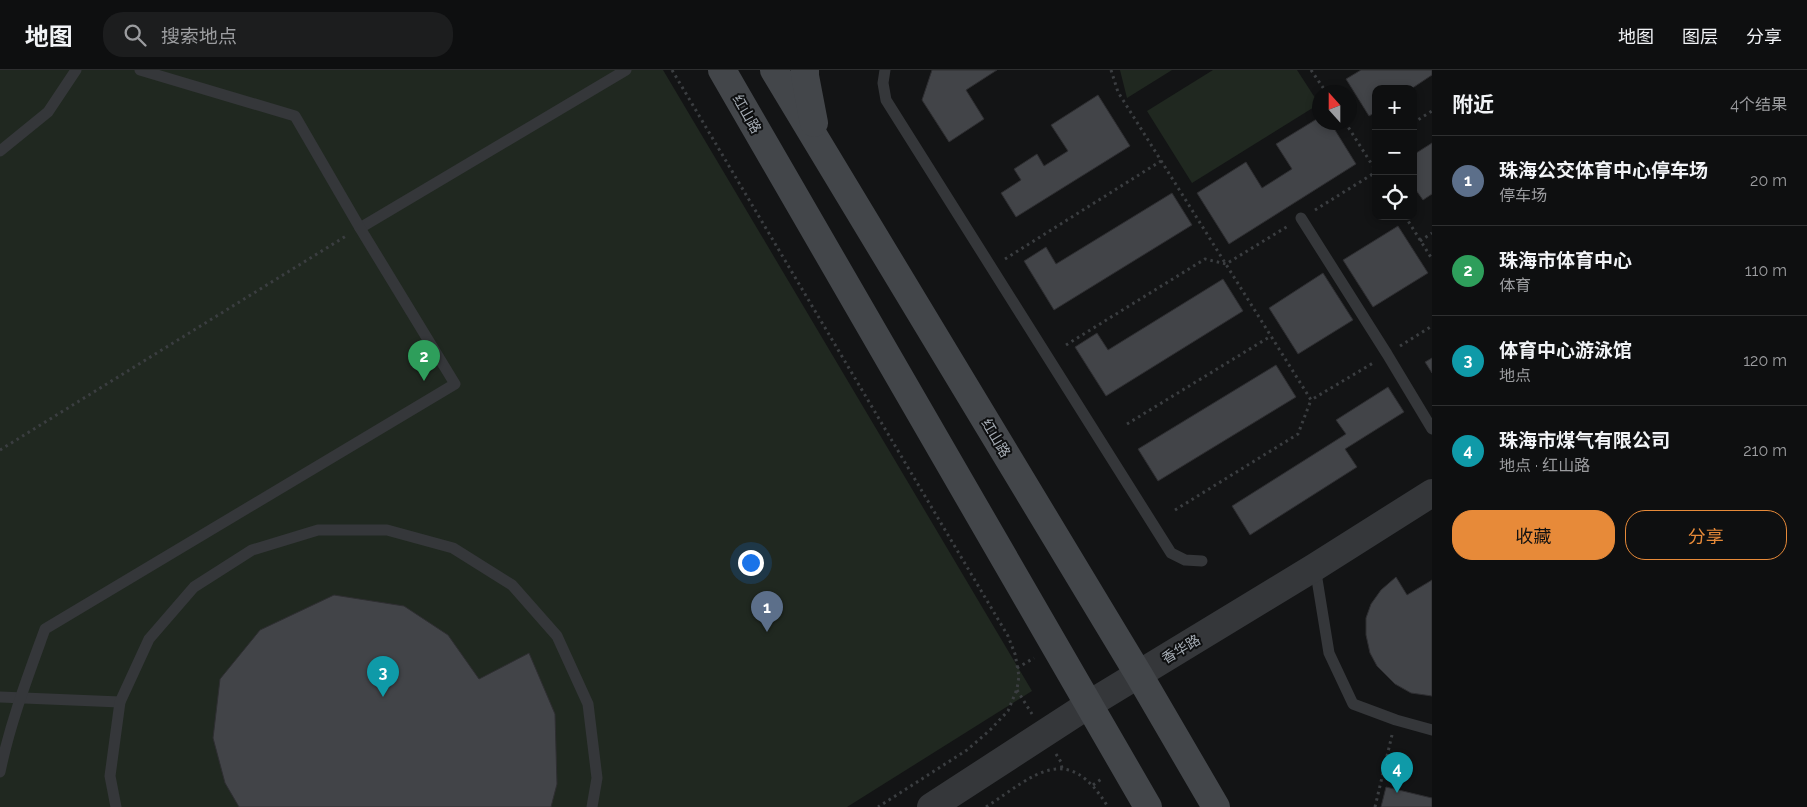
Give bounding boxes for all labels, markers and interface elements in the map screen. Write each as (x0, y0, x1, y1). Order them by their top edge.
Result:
search box (103, 12, 453, 57)
icon: search (121, 21, 149, 49)
text: 地图 (25, 22, 73, 51)
text: 搜索地点 (161, 25, 237, 47)
text: 地图 (1618, 26, 1654, 47)
text: 图层 (1682, 26, 1718, 47)
text: 分享 (1746, 26, 1782, 47)
north arrow (1312, 85, 1357, 130)
map controls (1372, 85, 1417, 220)
button: + (1372, 85, 1417, 130)
street label: 红山路 (730, 92, 764, 136)
text: 附近 (1452, 92, 1494, 117)
text: 4个结果 (1730, 95, 1787, 114)
button: − (1372, 130, 1417, 175)
text: 珠海公交体育中心停车场 (1499, 159, 1708, 181)
text: 1 (1464, 171, 1472, 190)
text: 20 m (1750, 171, 1787, 190)
button: locate (1372, 175, 1417, 220)
text: 停车场 (1499, 186, 1547, 205)
text: 珠海市体育中心 (1499, 249, 1632, 271)
text: 2 (1463, 261, 1473, 280)
text: 110 m (1745, 261, 1787, 280)
text: 体育 (1499, 276, 1531, 295)
text: 体育中心游泳馆 (1499, 339, 1632, 361)
pin: 2 (408, 340, 440, 381)
text: 3 (1464, 351, 1472, 370)
text: 120 m (1743, 351, 1787, 370)
text: 地点 (1499, 366, 1531, 385)
street label: 红山路 (978, 416, 1014, 460)
text: 珠海市煤气有限公司 (1499, 429, 1670, 451)
text: 4 (1463, 441, 1473, 460)
text: 210 m (1743, 441, 1787, 460)
text: 地点 · 红山路 (1499, 456, 1590, 475)
button: 收藏 (1452, 510, 1615, 560)
button: 分享 (1625, 510, 1787, 560)
your location (738, 550, 764, 576)
pin: 1 (751, 591, 783, 632)
street label: 香华路 (1159, 631, 1203, 667)
pin: 3 (367, 656, 399, 697)
pin: 4 (1381, 752, 1413, 793)

